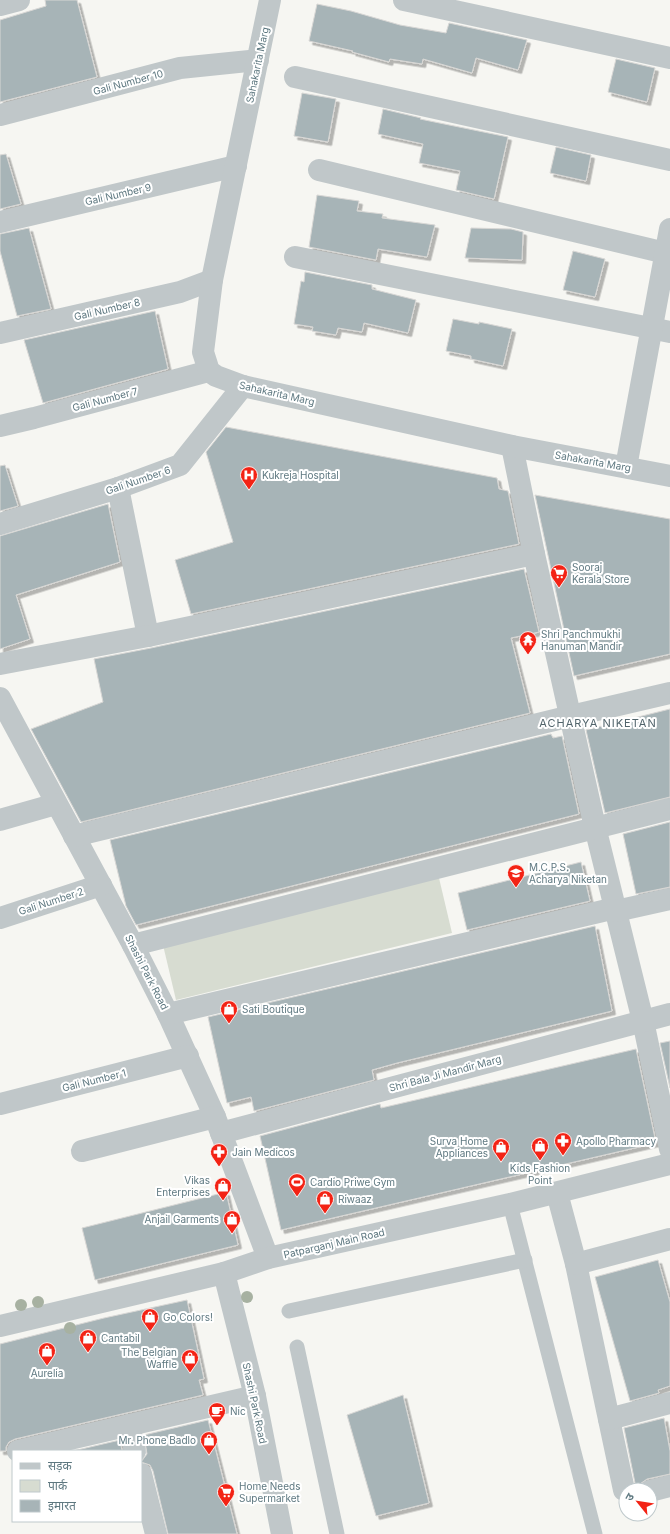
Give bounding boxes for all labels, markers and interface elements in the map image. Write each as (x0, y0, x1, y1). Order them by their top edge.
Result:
street label: Sahakarita Marg (243, 26, 271, 104)
street label: Gali Number 10 (92, 67, 164, 97)
street label: Gali Number 9 (84, 181, 152, 207)
street label: Gali Number 8 (73, 296, 141, 322)
street label: Sahakarita Marg (238, 378, 316, 408)
street label: Gali Number 7 (71, 384, 139, 413)
street label: Sahakarita Marg (554, 448, 632, 474)
street label: Gali Number 6 (104, 463, 172, 497)
hospital icon: Kukreja Hospital (239, 465, 259, 490)
place label: Kukreja Hospital (262, 469, 339, 481)
place label: Sooraj Kerala Store (572, 561, 630, 585)
supermarket icon: Sooraj Kerala Store (549, 563, 569, 588)
place label: Shri Panchmukhi Hanuman Mandir (541, 628, 622, 652)
temple icon: Shri Panchmukhi Hanuman Mandir (518, 630, 538, 655)
district label: ACHARYA NIKETAN (539, 716, 657, 730)
place label: M.C.P.S. Acharya Niketan (529, 861, 607, 885)
school or university icon: M.C.P.S. Acharya Niketan (506, 863, 526, 888)
street label: Gali Number 2 (17, 885, 85, 917)
street label: Shashi Park Road (123, 932, 171, 1012)
shop icon: Sati Boutique (219, 999, 239, 1024)
place label: Sati Boutique (242, 1003, 305, 1015)
street label: Shri Bala Ji Mandir Marg (388, 1052, 502, 1094)
street label: Gali Number 1 (61, 1066, 127, 1094)
pharmacy icon: Apollo Pharmacy (553, 1131, 573, 1156)
place label: Surva Home Appliances (430, 1135, 488, 1159)
place label: Apollo Pharmacy (576, 1135, 656, 1147)
shop icon: Kids Fashion Point (530, 1136, 550, 1161)
shop icon: Surva Home Appliances (491, 1137, 511, 1162)
pharmacy icon: Jain Medicos (209, 1142, 229, 1167)
place label: Jain Medicos (232, 1146, 295, 1158)
place label: Kids Fashion Point (510, 1162, 570, 1186)
sports icon: Cardio Priwe Gym (287, 1172, 307, 1197)
place label: Vikas Enterprises (156, 1174, 210, 1198)
shop icon: Vikas Enterprises (213, 1176, 233, 1201)
place label: Cardio Priwe Gym (310, 1176, 395, 1188)
shop icon: Riwaaz (315, 1189, 335, 1214)
place label: Riwaaz (338, 1193, 372, 1205)
shop icon: Anjail Garments (222, 1209, 242, 1234)
place label: Anjail Garments (145, 1213, 219, 1225)
street label: Patparganj Main Road (282, 1226, 386, 1260)
shop icon: Go Colors! (140, 1307, 160, 1332)
place label: Go Colors! (163, 1311, 213, 1323)
shop icon: Cantabil (78, 1328, 98, 1353)
place label: Cantabil (101, 1332, 140, 1344)
shop icon: Aurelia (37, 1341, 57, 1366)
place label: The Belgian Waffle (121, 1346, 177, 1370)
shop icon: The Belgian Waffle (180, 1348, 200, 1373)
street label: Shashi Park Road (241, 1361, 269, 1445)
place label: Aurelia (31, 1367, 63, 1379)
cafe icon: Nic (207, 1401, 227, 1426)
place label: Nic (230, 1405, 246, 1417)
shop icon: Mr. Phone Badlo (199, 1430, 219, 1455)
place label: Mr. Phone Badlo (119, 1434, 196, 1446)
legend (12, 1450, 142, 1522)
text: सड़क (48, 1458, 73, 1473)
text: पार्क (48, 1478, 68, 1493)
place label: Home Needs Supermarket (239, 1480, 301, 1504)
supermarket icon: Home Needs Supermarket (216, 1482, 236, 1507)
north arrow (618, 1482, 658, 1522)
text: उ (622, 1490, 637, 1503)
text: इमारत (48, 1498, 77, 1513)

